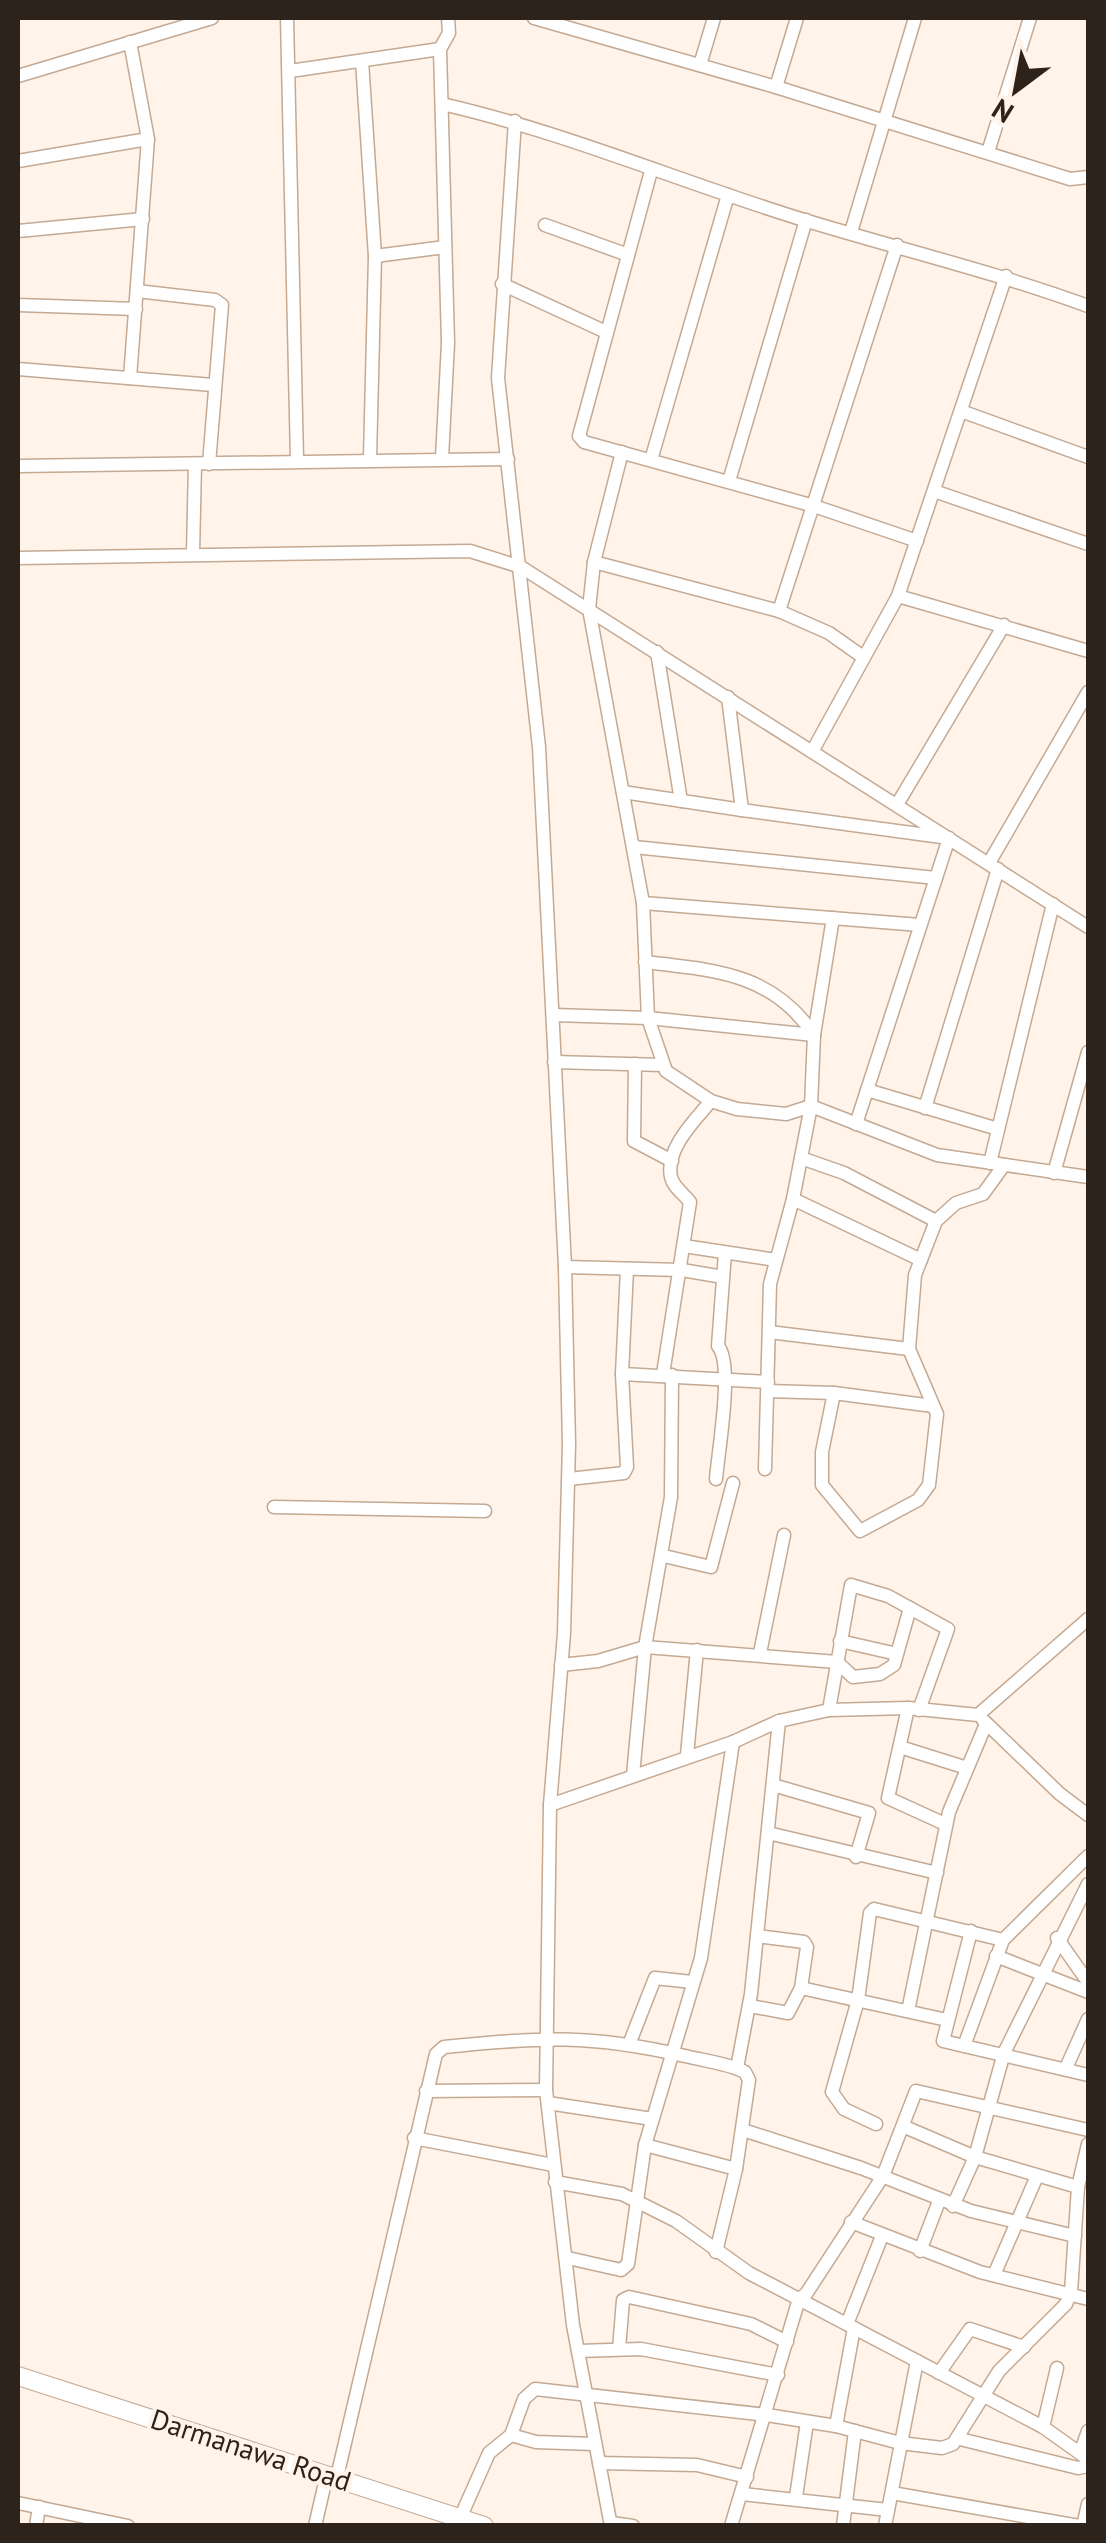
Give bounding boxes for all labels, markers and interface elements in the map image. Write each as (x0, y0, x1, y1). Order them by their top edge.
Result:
north arrow (966, 40, 1066, 140)
text: N (985, 91, 1020, 132)
street label: Darmanawa Road (146, 2400, 356, 2499)

